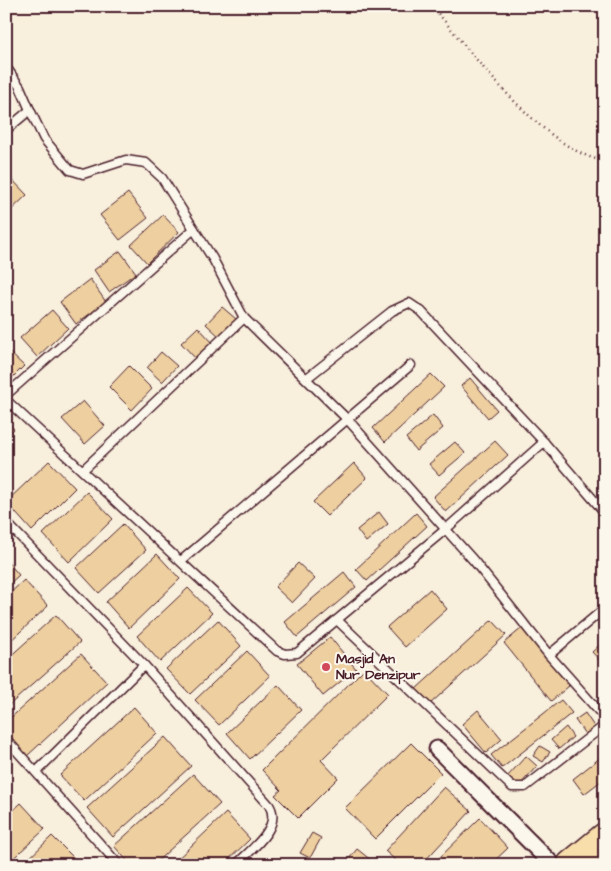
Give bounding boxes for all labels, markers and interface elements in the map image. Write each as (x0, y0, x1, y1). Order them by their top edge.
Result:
place label: Masjid An Nur Denzipur (336, 649, 421, 685)
marker: Masjid An Nur Denzipur (320, 661, 332, 673)

